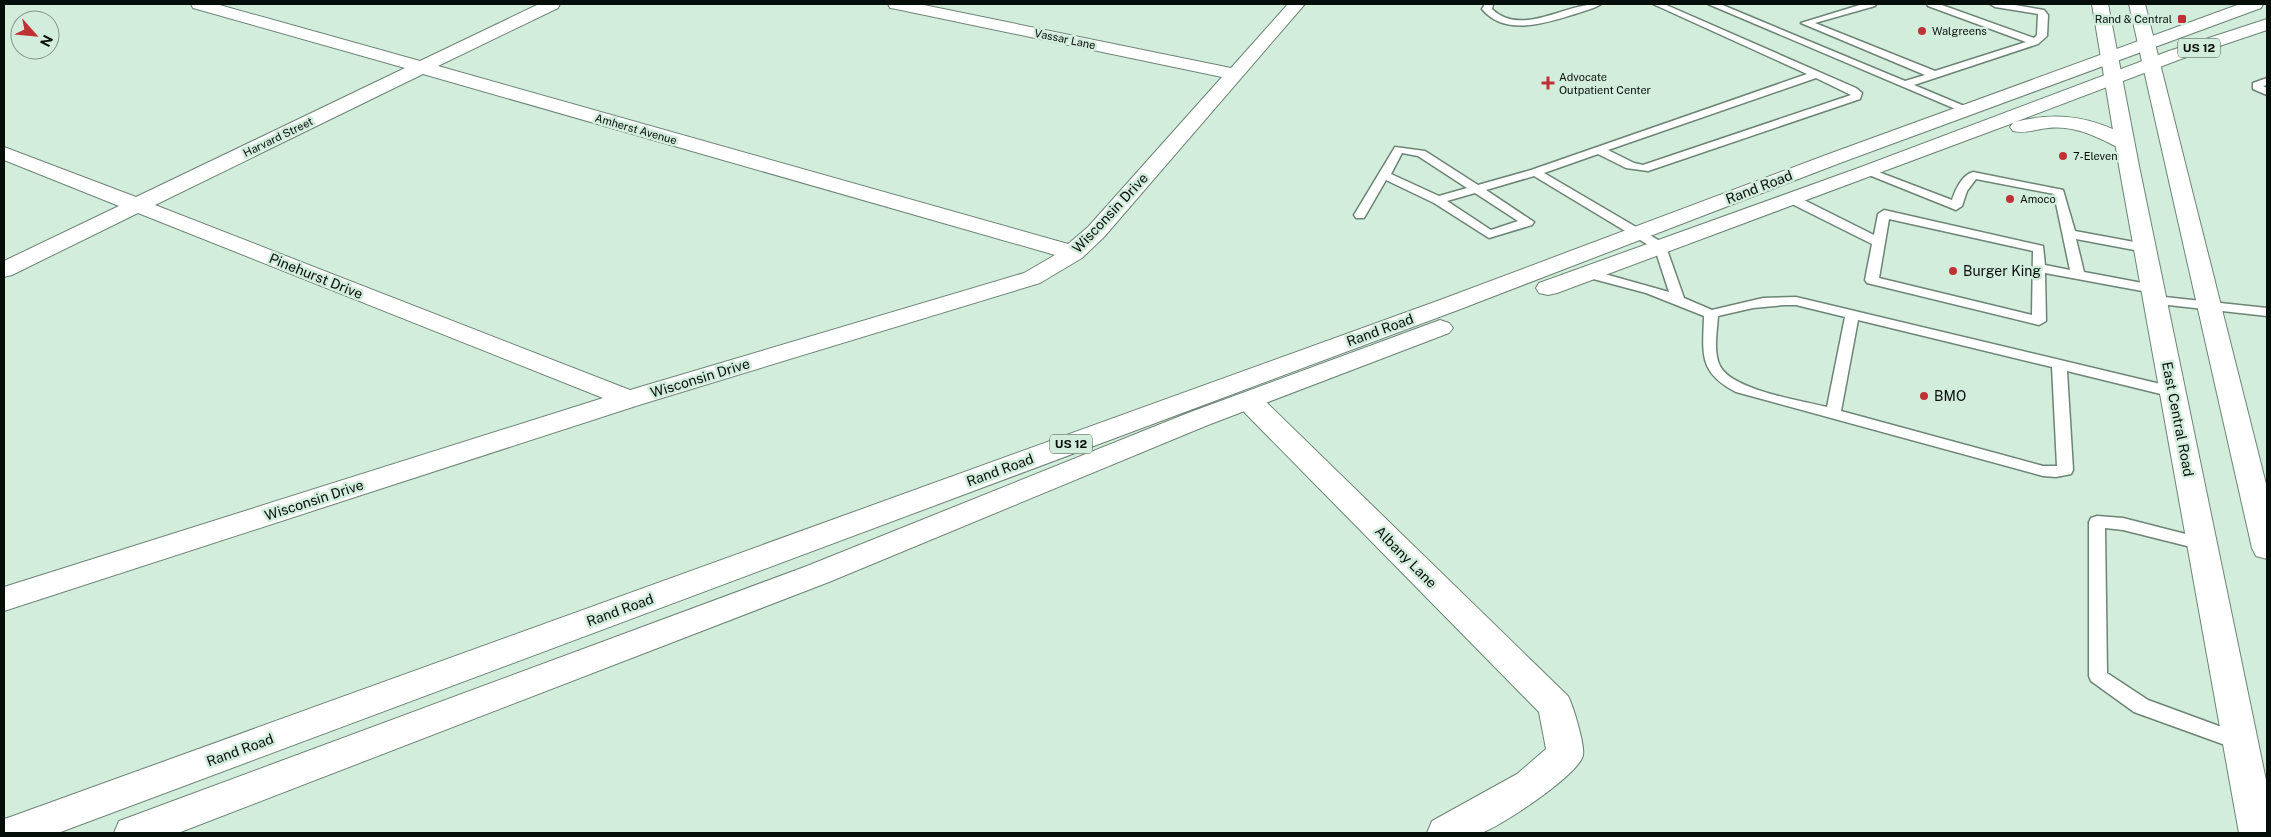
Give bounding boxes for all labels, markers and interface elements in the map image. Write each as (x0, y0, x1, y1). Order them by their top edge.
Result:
north arrow (10, 10, 60, 60)
place label: Rand & Central (2095, 13, 2172, 25)
marker: Rand & Central (2176, 13, 2188, 25)
marker: Walgreens (1916, 25, 1928, 37)
place label: Walgreens (1932, 25, 1987, 37)
street label: Vassar Lane (1033, 27, 1097, 51)
text: N (37, 32, 56, 49)
road number: US 12 (2178, 38, 2220, 58)
place label: Advocate Outpatient Center (1559, 71, 1651, 96)
marker: Advocate Outpatient Center (1541, 76, 1555, 90)
street label: Amherst Avenue (594, 112, 678, 146)
street label: Harvard Street (241, 115, 315, 159)
marker: 7-Eleven (2057, 150, 2069, 162)
place label: 7-Eleven (2073, 150, 2118, 162)
street label: Rand Road (1723, 167, 1795, 207)
street label: Wisconsin Drive (1069, 170, 1151, 256)
marker: Amoco (2004, 193, 2016, 205)
place label: Amoco (2020, 193, 2056, 205)
street label: Pinehurst Drive (267, 250, 365, 302)
place label: Burger King (1963, 263, 2041, 279)
marker: Burger King (1947, 265, 1959, 277)
street label: Rand Road (1344, 311, 1416, 349)
street label: Wisconsin Drive (648, 355, 752, 401)
street label: East Central Road (2159, 360, 2197, 478)
place label: BMO (1934, 388, 1966, 404)
marker: BMO (1918, 390, 1930, 402)
road number: US 12 (1050, 434, 1092, 454)
street label: Rand Road (964, 451, 1036, 489)
street label: Wisconsin Drive (263, 476, 366, 524)
street label: Albany Lane (1372, 523, 1440, 591)
street label: Rand Road (584, 591, 656, 629)
street label: Rand Road (204, 731, 276, 769)

